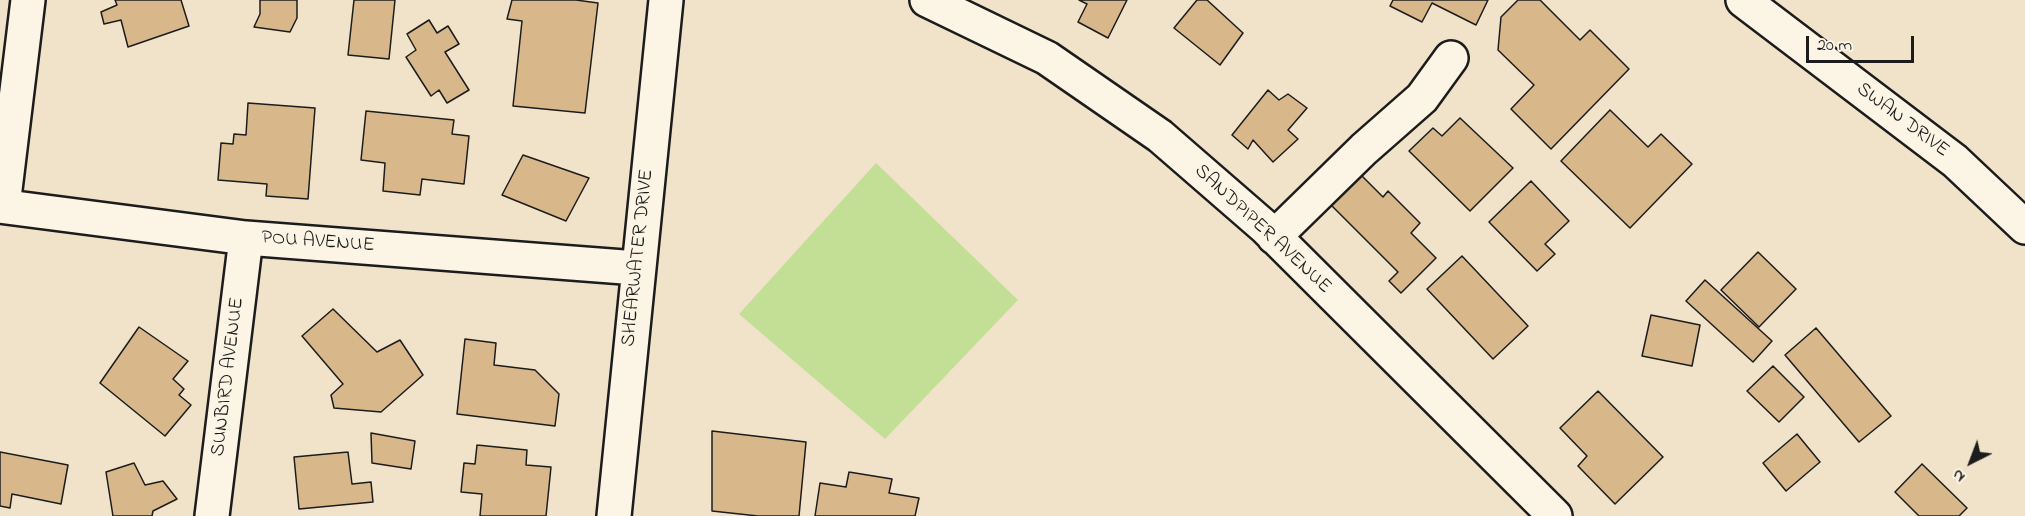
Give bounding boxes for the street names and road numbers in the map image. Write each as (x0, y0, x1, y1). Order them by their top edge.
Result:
street label: SWAN DRIVE (1851, 78, 1953, 164)
street label: SANDPIPER AVENUE (1188, 160, 1336, 300)
street label: SHEARWATER DRIVE (618, 168, 660, 348)
street label: POU AVENUE (261, 227, 375, 259)
street label: SUNBIRD AVENUE (207, 296, 251, 458)

